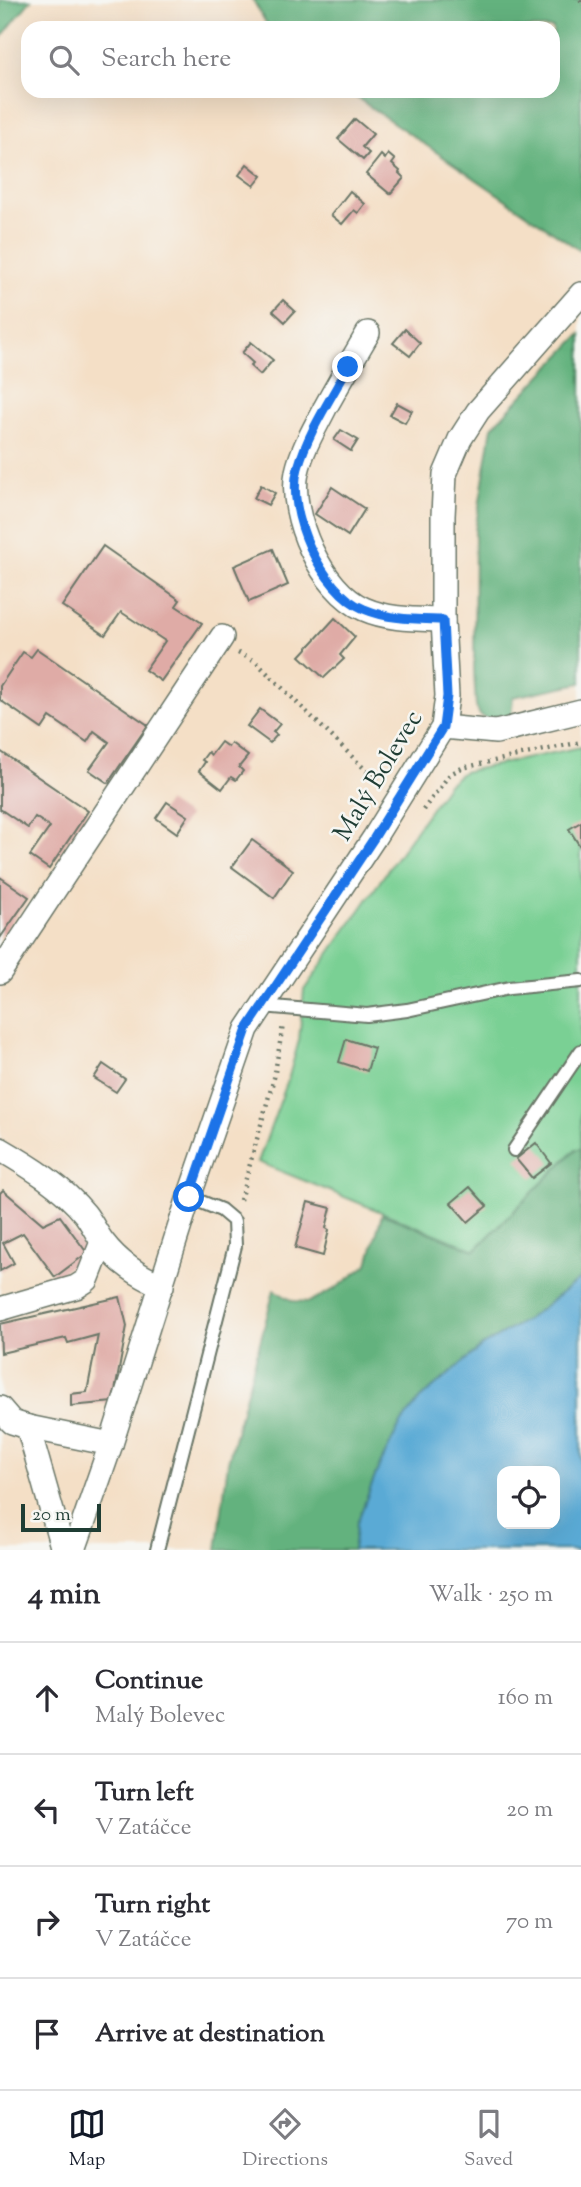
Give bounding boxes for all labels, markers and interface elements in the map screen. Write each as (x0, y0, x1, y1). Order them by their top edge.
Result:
search box (21, 21, 560, 98)
icon: search (45, 41, 83, 79)
text: Search here (101, 41, 231, 78)
route end (332, 351, 363, 382)
street label: Malý Bolevec (325, 703, 433, 849)
route start (173, 1181, 204, 1212)
map controls (497, 1466, 560, 1529)
button: locate (497, 1466, 560, 1529)
scale bar (21, 1501, 102, 1533)
text: 20 m (32, 1502, 71, 1529)
text: 4 min (28, 1574, 101, 1617)
text: Walk · 250 m (429, 1579, 553, 1612)
text: Continue (95, 1663, 203, 1700)
icon: ahead (28, 1679, 66, 1717)
text: 160 m (498, 1682, 553, 1715)
text: Malý Bolevec (95, 1700, 225, 1733)
text: Turn left (95, 1775, 194, 1812)
icon: left (28, 1791, 66, 1829)
text: 20 m (506, 1794, 553, 1827)
text: V Zatáčce (95, 1812, 191, 1845)
text: Turn right (95, 1887, 210, 1924)
icon: right (28, 1903, 66, 1941)
text: 70 m (506, 1906, 553, 1939)
text: V Zatáčce (95, 1924, 191, 1957)
icon: arrive (28, 2015, 66, 2053)
text: Arrive at destination (95, 2016, 325, 2053)
tab: Map (68, 2105, 106, 2174)
tab: Directions (242, 2105, 328, 2174)
tab: Saved (464, 2105, 513, 2174)

